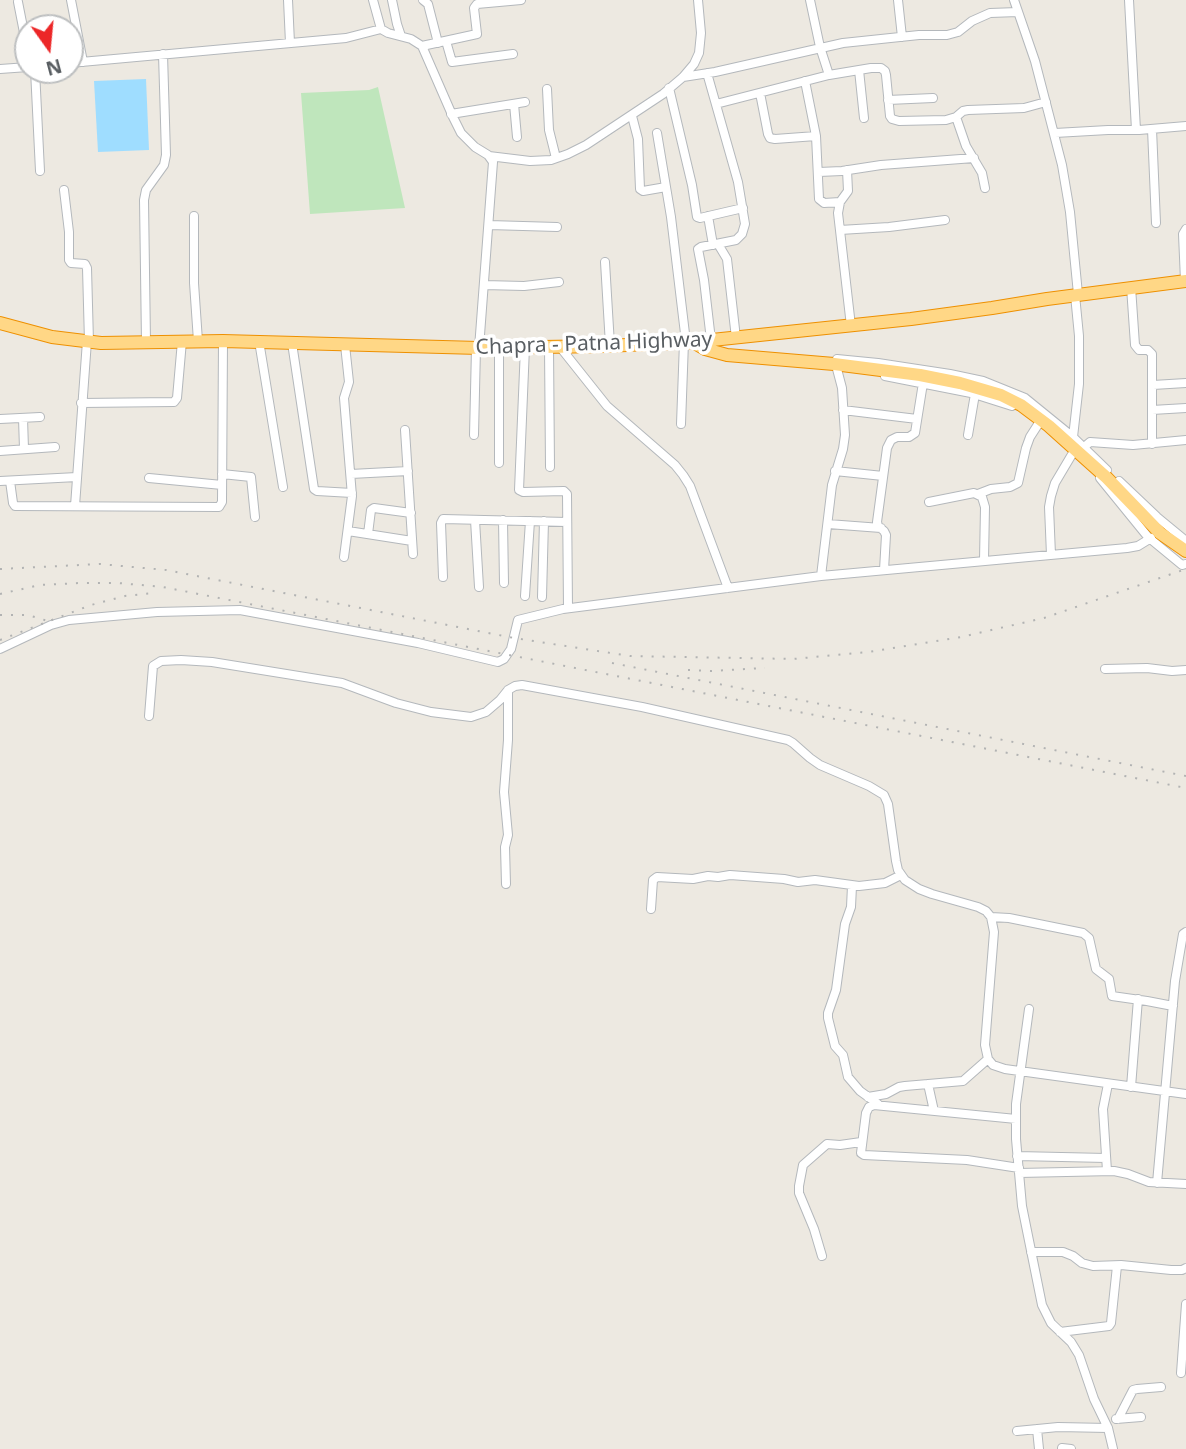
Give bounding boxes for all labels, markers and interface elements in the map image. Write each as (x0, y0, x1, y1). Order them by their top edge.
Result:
north arrow (14, 14, 84, 84)
text: N (43, 53, 65, 82)
street label: Chapra - Patna Highway (475, 327, 713, 361)

